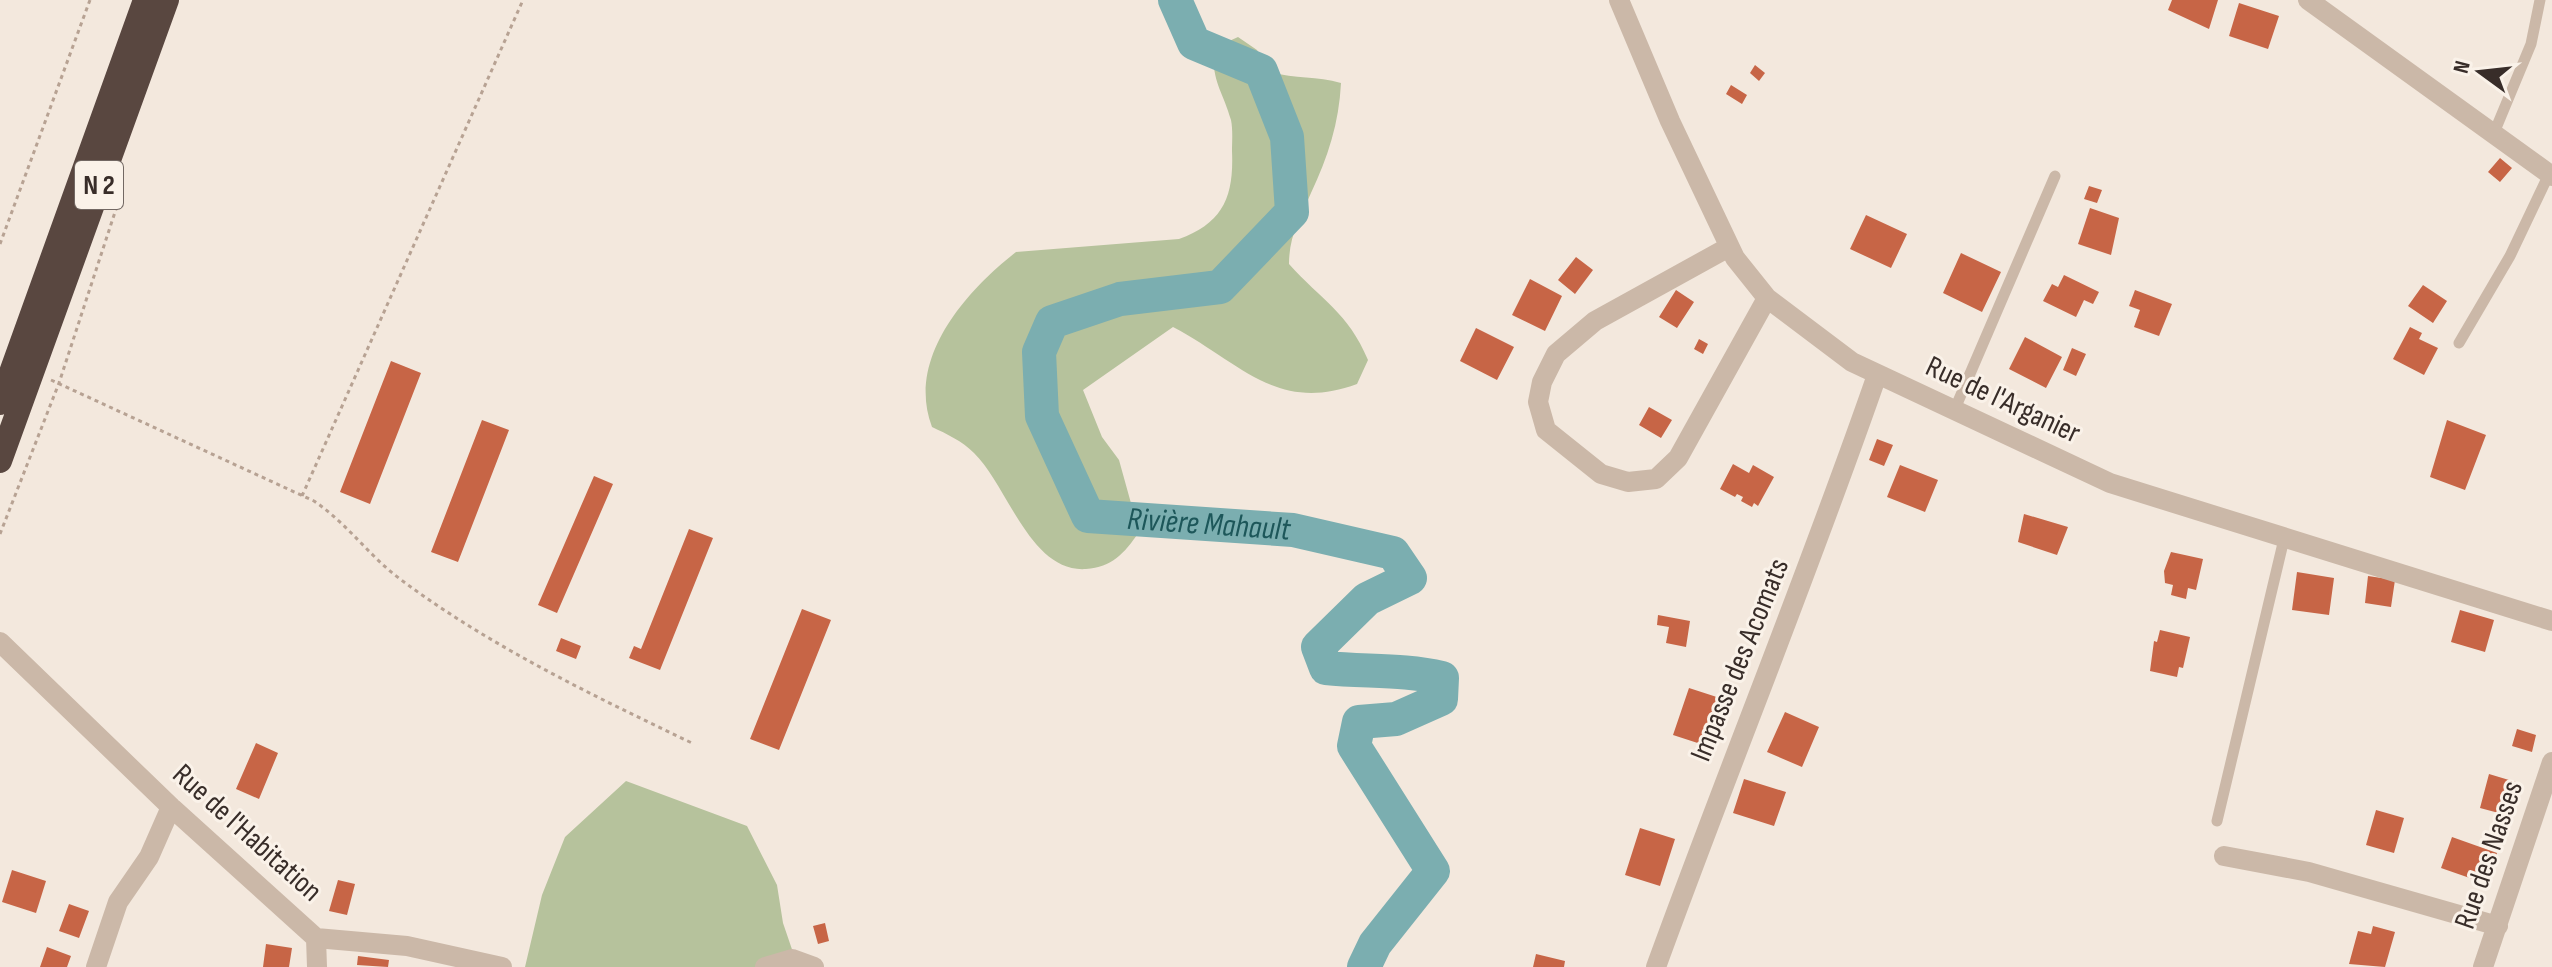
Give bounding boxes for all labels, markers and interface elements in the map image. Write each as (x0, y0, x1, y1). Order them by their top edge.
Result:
north arrow (2440, 32, 2520, 112)
text: N (2448, 58, 2477, 76)
road number: N 2 (75, 161, 123, 209)
street label: Rue de l'Arganier (1920, 349, 2086, 452)
water label: Rivière Mahault (1126, 499, 1293, 549)
street label: Impasse des Acomats (1683, 553, 1797, 767)
street label: Rue de l'Habitation (165, 757, 329, 909)
street label: Rue des Nasses (2447, 776, 2531, 934)

